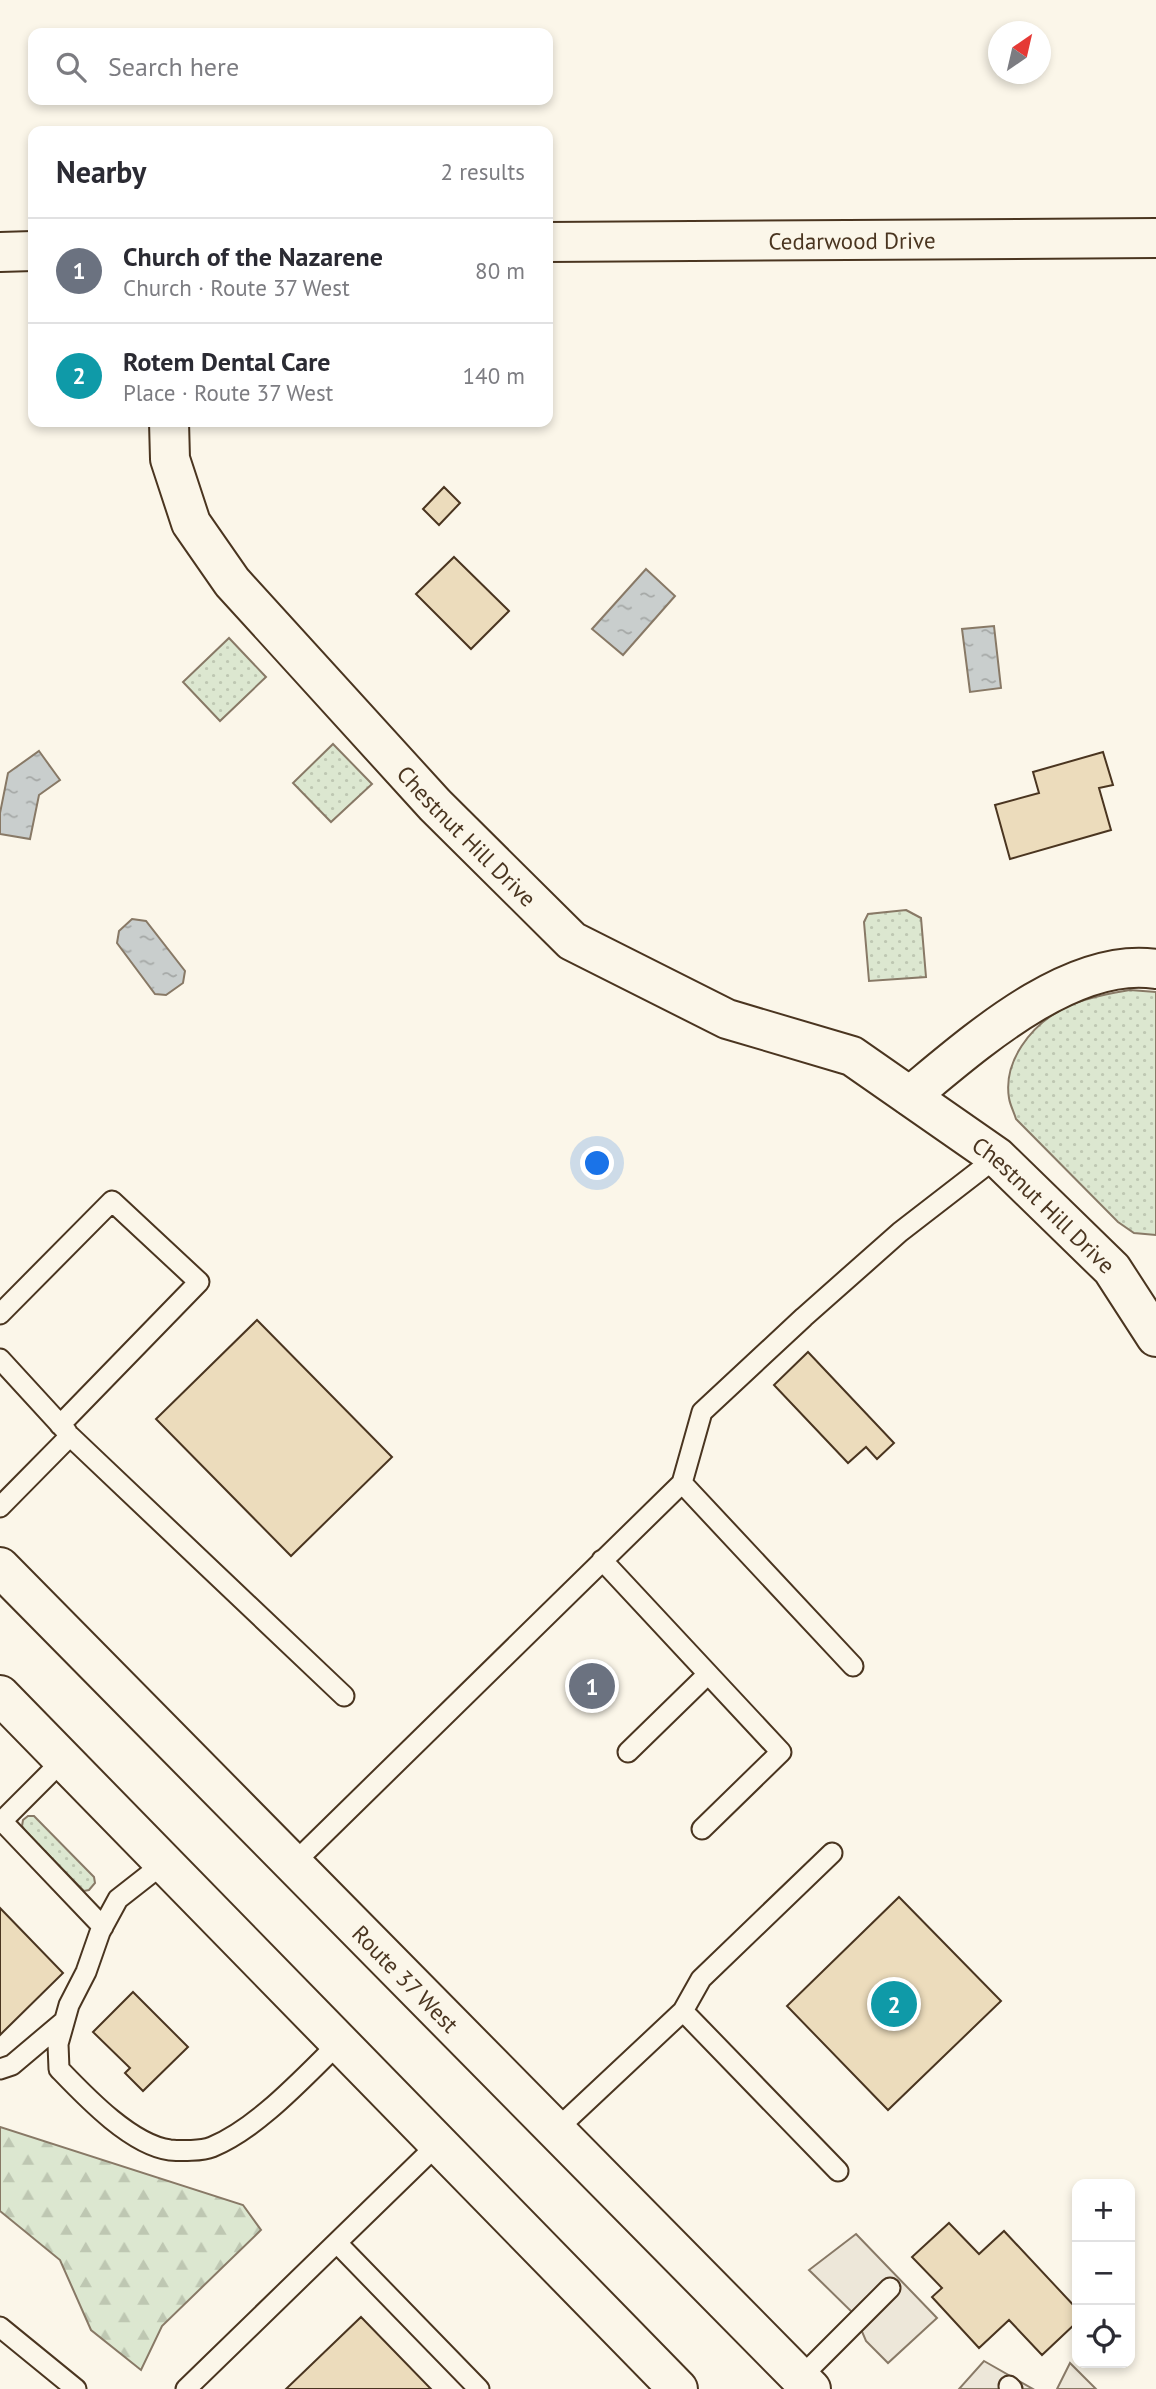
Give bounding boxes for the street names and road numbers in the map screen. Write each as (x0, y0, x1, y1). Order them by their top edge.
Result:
street label: Cedarwood Drive (768, 225, 936, 255)
street label: Chestnut Hill Drive (391, 759, 543, 912)
street label: Chestnut Hill Drive (967, 1130, 1122, 1279)
street label: Route 37 West (347, 1919, 465, 2038)

